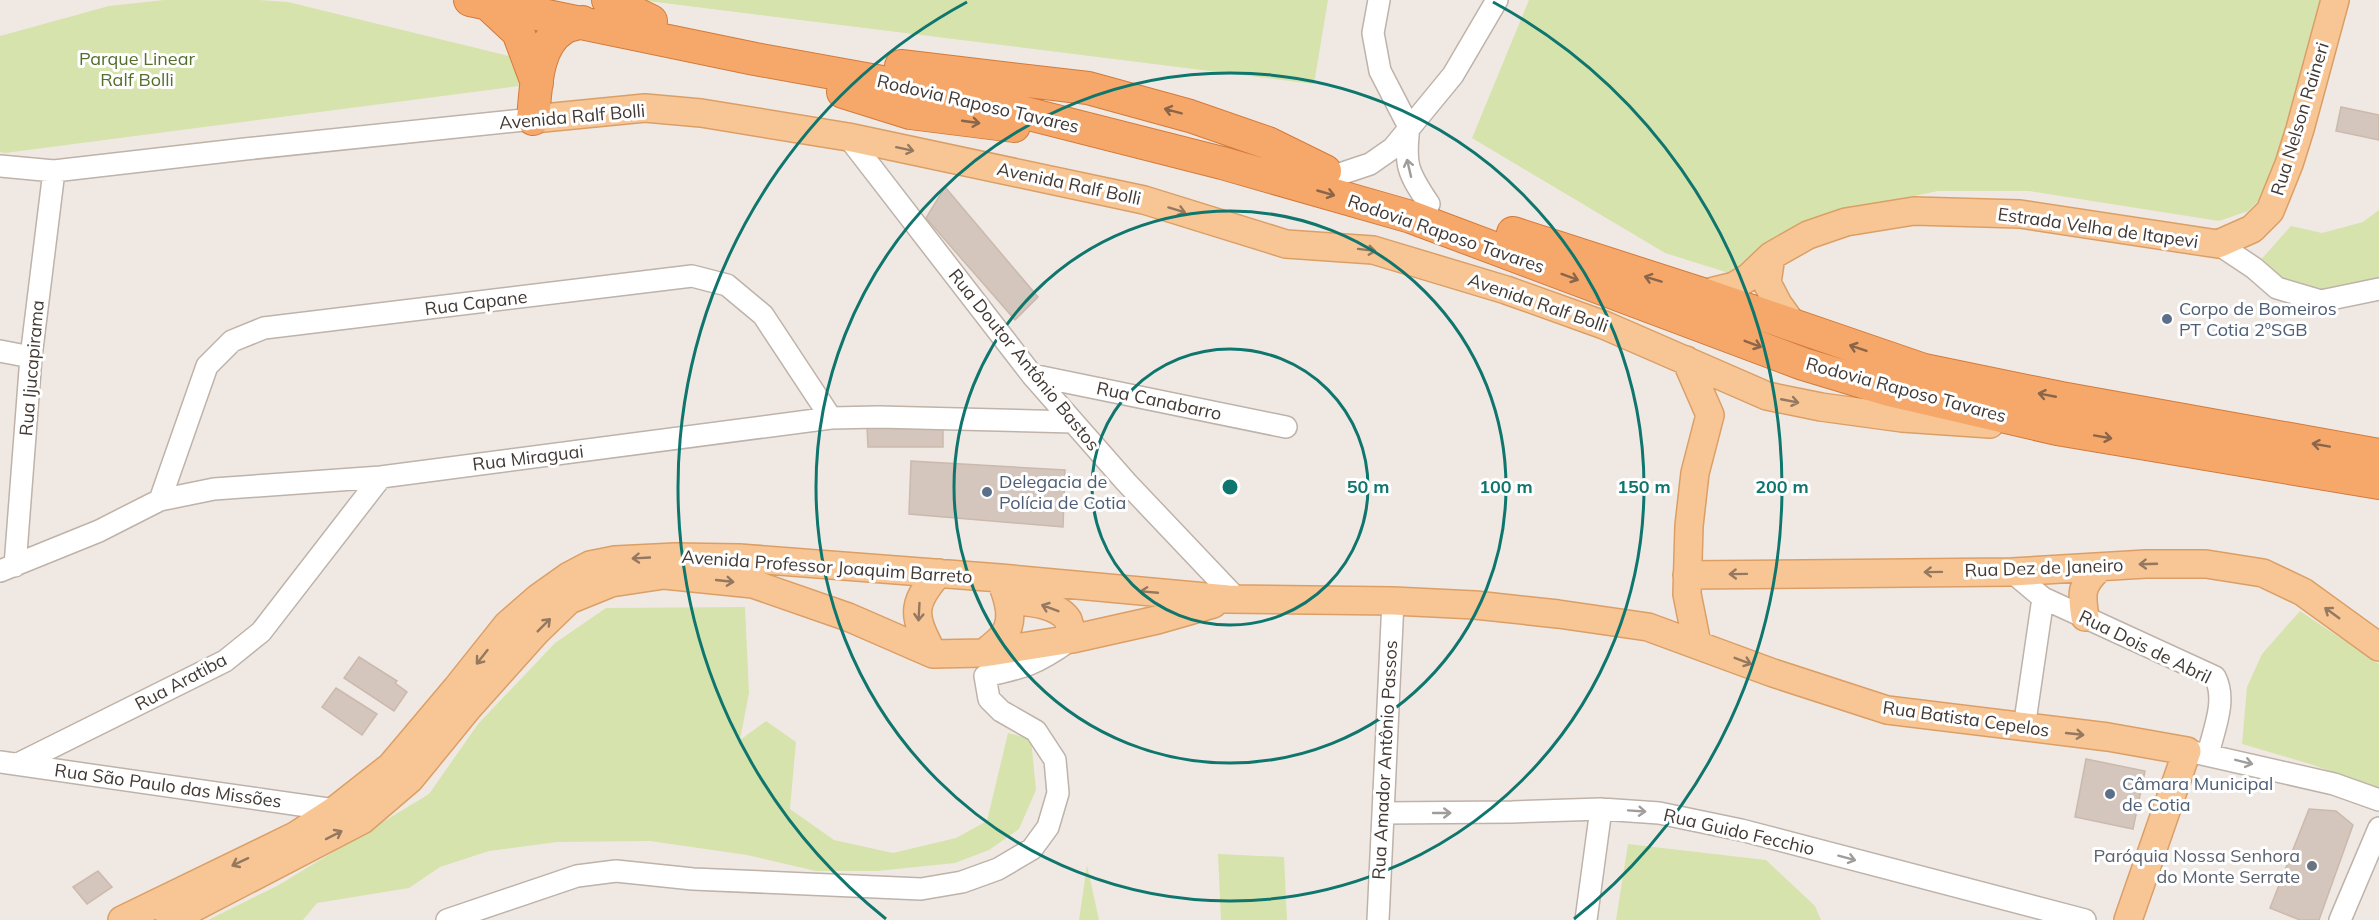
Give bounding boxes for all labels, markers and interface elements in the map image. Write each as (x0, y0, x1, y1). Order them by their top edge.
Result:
street label: Rua Nelson Raineri (2265, 39, 2334, 198)
park label: Parque Linear Ralf Bolli (79, 47, 195, 91)
street label: Rodovia Raposo Tavares (875, 69, 1081, 138)
street label: Avenida Ralf Bolli (498, 99, 646, 134)
one-way arrow (1164, 105, 1183, 117)
one-way arrow (961, 116, 981, 127)
one-way arrow (895, 144, 914, 155)
street label: Avenida Ralf Bolli (995, 157, 1143, 210)
one-way arrow (1403, 159, 1414, 178)
one-way arrow (1316, 188, 1335, 199)
street label: Rodovia Raposo Tavares (1345, 189, 1548, 278)
street label: Estrada Velha de Itapevi (1996, 202, 2200, 253)
one-way arrow (1167, 205, 1186, 216)
one-way arrow (1356, 245, 1376, 256)
street label: Rua Doutor Antônio Bastos (944, 264, 1105, 455)
street label: Avenida Ralf Bolli (1465, 268, 1611, 337)
one-way arrow (1560, 272, 1578, 283)
one-way arrow (1644, 273, 1663, 284)
street label: Rua Capane (423, 285, 529, 320)
place label: Corpo de Bomeiros PT Cotia 2ºSGB (2179, 297, 2337, 341)
street label: Rua Ijucapirama (14, 299, 49, 437)
marker: Corpo de Bomeiros PT Cotia 2ºSGB (2160, 312, 2174, 326)
one-way arrow (1743, 339, 1761, 350)
one-way arrow (1849, 341, 1868, 352)
street label: Rodovia Raposo Tavares (1803, 352, 2009, 427)
street label: Rua Canabarro (1094, 376, 1224, 425)
one-way arrow (2038, 389, 2057, 400)
one-way arrow (1780, 396, 1799, 407)
one-way arrow (2092, 432, 2112, 443)
street label: Rua Miraguai (471, 439, 585, 476)
one-way arrow (2312, 439, 2332, 450)
place label: Delegacia de Polícia de Cotia (999, 470, 1126, 514)
text: 50 m (1347, 475, 1389, 498)
text: 100 m (1479, 475, 1533, 498)
text: 150 m (1617, 475, 1671, 498)
text: 200 m (1755, 475, 1809, 498)
centre of rings (1220, 477, 1240, 497)
marker: Delegacia de Polícia de Cotia (980, 485, 994, 499)
street label: Avenida Professor Joaquim Barreto (681, 545, 973, 588)
one-way arrow (631, 553, 651, 564)
street label: Rua Dez de Janeiro (1964, 553, 2124, 582)
one-way arrow (2139, 558, 2159, 570)
one-way arrow (1923, 566, 1943, 577)
one-way arrow (1728, 568, 1748, 580)
one-way arrow (714, 576, 734, 587)
one-way arrow (1140, 586, 1160, 597)
one-way arrow (913, 602, 924, 621)
one-way arrow (1041, 602, 1059, 613)
street label: Rua Dois de Abril (2075, 605, 2215, 689)
one-way arrow (2324, 607, 2340, 619)
one-way arrow (537, 617, 552, 632)
street label: Rua Amador Antônio Passos (1367, 640, 1402, 880)
street label: Rua Aratiba (131, 648, 231, 715)
one-way arrow (475, 649, 488, 665)
one-way arrow (1733, 657, 1751, 668)
street label: Rua Batista Cepelos (1881, 695, 2051, 742)
one-way arrow (2065, 728, 2085, 739)
one-way arrow (2234, 757, 2253, 769)
street label: Rua São Paulo das Missões (53, 758, 283, 813)
place label: Câmara Municipal de Cotia (2122, 772, 2273, 816)
marker: Câmara Municipal de Cotia (2103, 787, 2117, 801)
street label: Rua Guido Fecchio (1661, 803, 1817, 860)
one-way arrow (1626, 806, 1646, 817)
one-way arrow (1431, 807, 1451, 819)
one-way arrow (324, 829, 342, 840)
place label: Paróquia Nossa Senhora do Monte Serrate (2094, 844, 2300, 888)
one-way arrow (1837, 852, 1856, 864)
one-way arrow (232, 856, 250, 868)
marker: Paróquia Nossa Senhora do Monte Serrate (2305, 859, 2319, 873)

